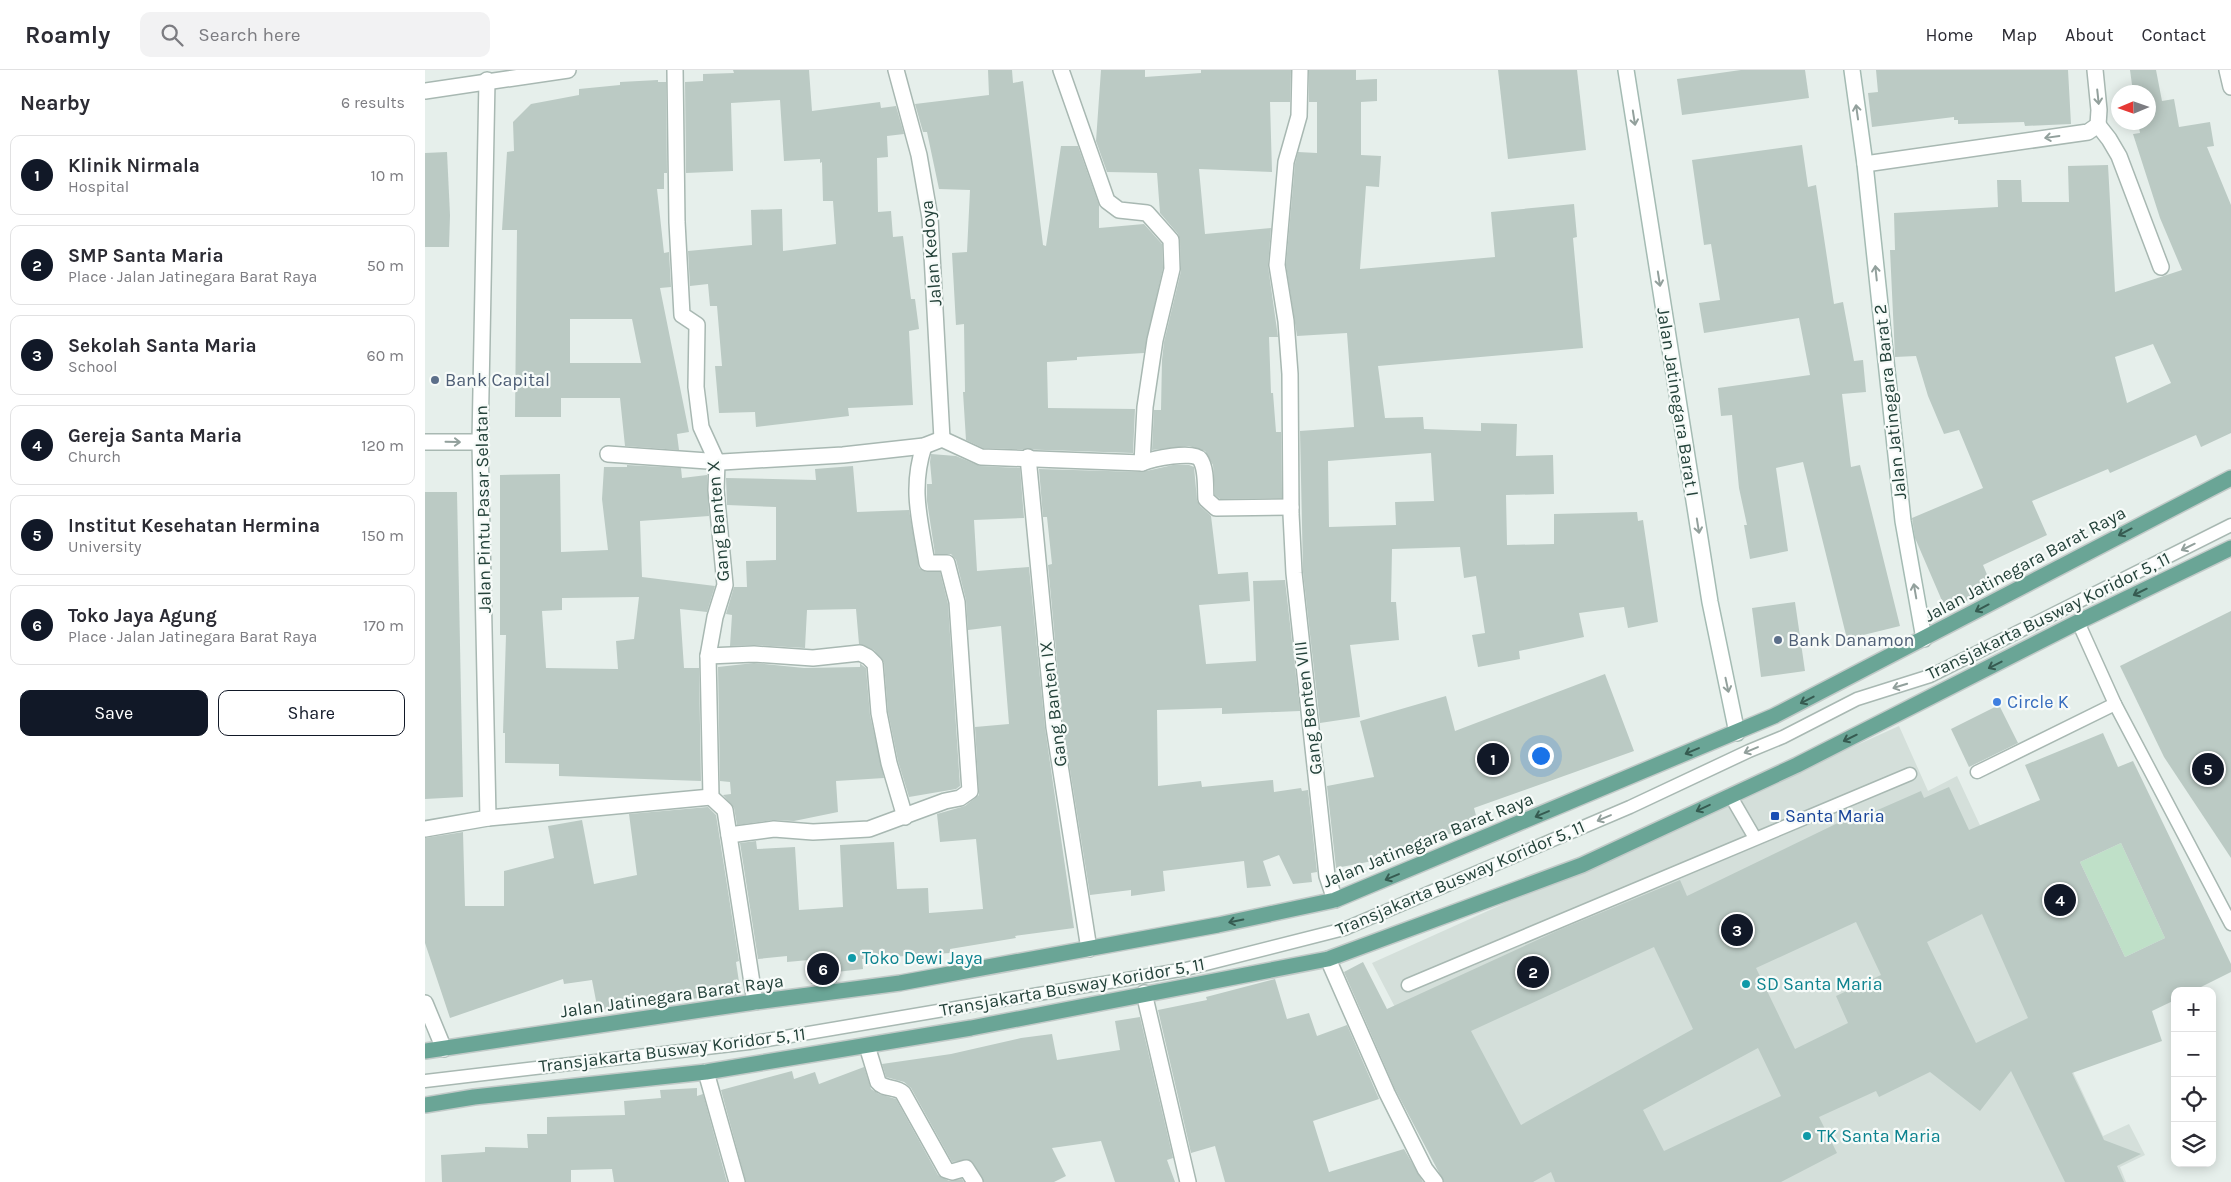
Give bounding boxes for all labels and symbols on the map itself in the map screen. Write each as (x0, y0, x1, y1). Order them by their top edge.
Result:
north arrow (2111, 85, 2156, 130)
one-way arrow (2093, 89, 2103, 105)
one-way arrow (1852, 104, 1862, 120)
one-way arrow (1629, 110, 1639, 126)
one-way arrow (2044, 132, 2060, 142)
street label: Jalan Kedoya (915, 199, 947, 307)
one-way arrow (1871, 266, 1881, 282)
one-way arrow (1654, 270, 1664, 286)
street label: Jalan Jatinegara Barat 2 (1869, 303, 1911, 501)
street label: Jalan Jatinegara Barat I (1652, 306, 1704, 498)
place label: Bank Capital (445, 369, 550, 391)
marker: Bank Capital (429, 374, 441, 386)
street label: Jalan Pintu Pasar Selatan (470, 405, 496, 613)
one-way arrow (444, 437, 460, 447)
street label: Gang Banten X (702, 460, 734, 582)
street label: Jalan Jatinegara Barat Raya (1920, 501, 2130, 627)
one-way arrow (1693, 517, 1703, 533)
one-way arrow (2118, 527, 2133, 537)
one-way arrow (2180, 542, 2195, 552)
street label: Transjakarta Busway Koridor 5, 11 (1922, 547, 2174, 685)
one-way arrow (1910, 583, 1920, 599)
one-way arrow (2133, 588, 2148, 597)
one-way arrow (1974, 603, 1989, 613)
place label: Bank Danamon (1788, 629, 1914, 651)
marker: Bank Danamon (1772, 634, 1784, 646)
street label: Gang Banten IX (1034, 640, 1072, 768)
street label: Gang Benten VIII (1289, 640, 1327, 776)
one-way arrow (1988, 661, 2003, 670)
one-way arrow (1723, 677, 1732, 693)
one-way arrow (1892, 681, 1908, 691)
place label: Circle K (2007, 691, 2069, 713)
one-way arrow (1799, 695, 1814, 705)
marker: Circle K (1991, 696, 2003, 708)
one-way arrow (1843, 734, 1858, 743)
pin: 1 (1477, 740, 1509, 778)
your location (1528, 743, 1554, 769)
one-way arrow (1744, 746, 1759, 755)
one-way arrow (1685, 747, 1700, 757)
pin: 5 (2192, 750, 2224, 788)
street label: Jalan Jatinegara Barat Raya (1319, 788, 1537, 892)
one-way arrow (1696, 804, 1711, 813)
place label: Santa Maria (1785, 805, 1885, 827)
one-way arrow (1535, 810, 1550, 819)
marker: Santa Maria (1769, 810, 1781, 822)
one-way arrow (1597, 814, 1612, 824)
street label: Transjakarta Busway Koridor 5, 11 (1332, 815, 1588, 941)
one-way arrow (1385, 872, 1400, 882)
pin: 4 (2044, 881, 2076, 919)
pin: 3 (1721, 911, 1753, 949)
one-way arrow (1229, 917, 1245, 926)
place label: Toko Dewi Jaya (862, 947, 983, 969)
pin: 6 (807, 950, 839, 988)
marker: Toko Dewi Jaya (846, 952, 858, 964)
street label: Transjakarta Busway Koridor 5, 11 (938, 953, 1206, 1021)
pin: 2 (1517, 953, 1549, 991)
street label: Jalan Jatinegara Barat Raya (559, 969, 785, 1023)
place label: SD Santa Maria (1756, 973, 1883, 995)
marker: SD Santa Maria (1740, 978, 1752, 990)
street label: Transjakarta Busway Koridor 5, 11 (537, 1023, 807, 1077)
place label: TK Santa Maria (1817, 1125, 1941, 1147)
marker: TK Santa Maria (1801, 1130, 1813, 1142)

